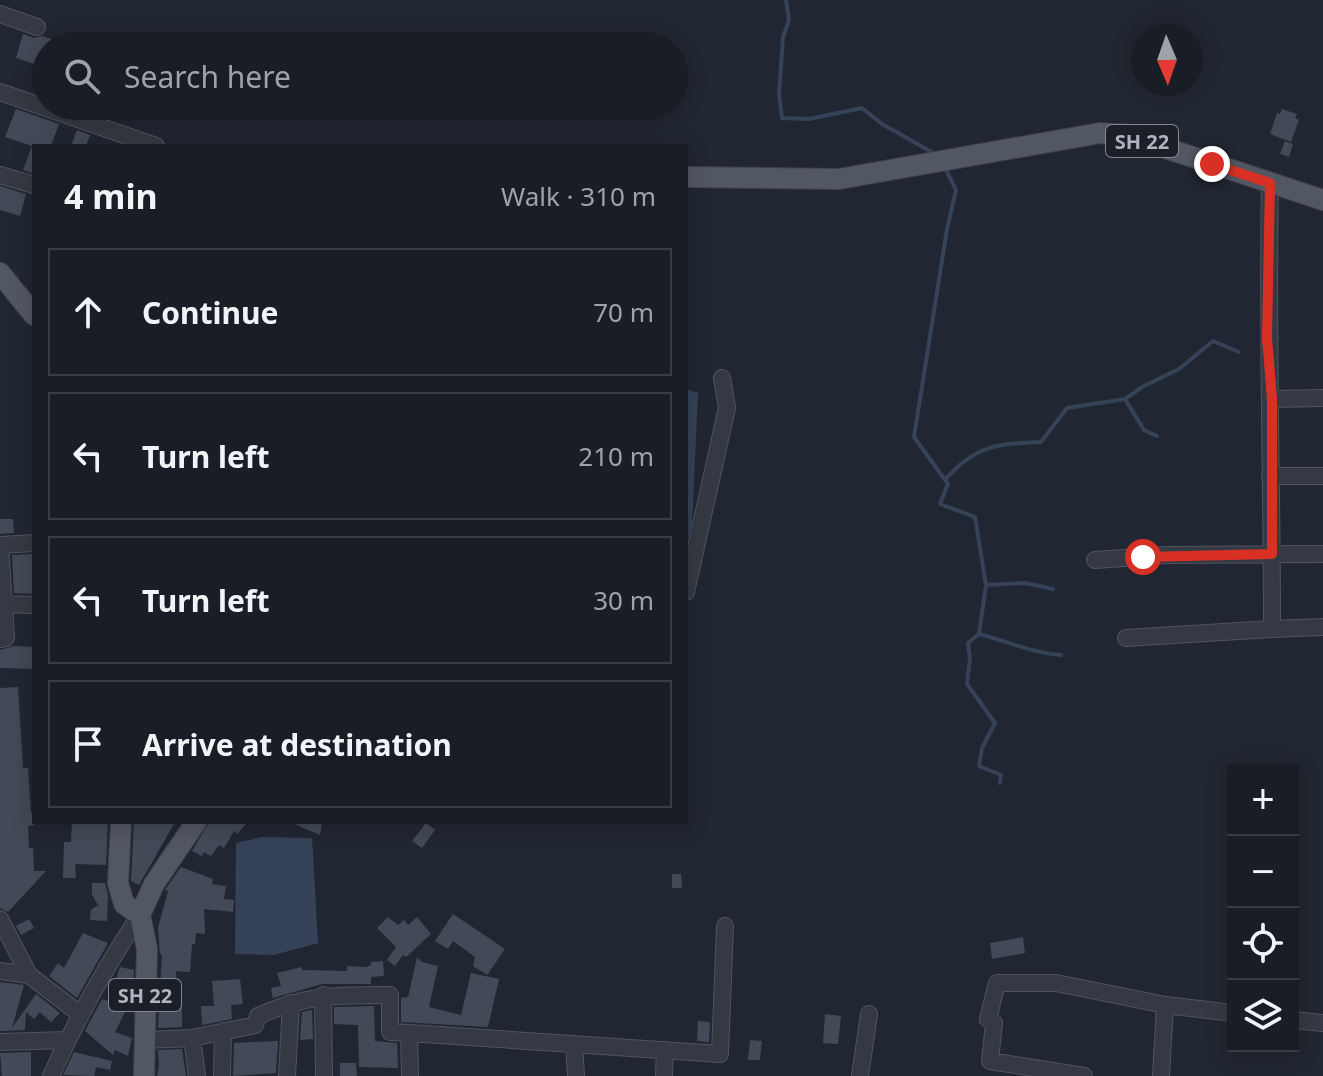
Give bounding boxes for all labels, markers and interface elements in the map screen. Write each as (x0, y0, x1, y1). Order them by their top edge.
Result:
north arrow (1131, 24, 1203, 96)
search box (32, 32, 688, 120)
icon: search (60, 54, 104, 98)
text: Search here (124, 56, 291, 97)
road number: SH 22 (1106, 125, 1178, 157)
route end (1194, 146, 1230, 182)
text: 4 min (64, 173, 158, 219)
text: Walk · 310 m (501, 178, 656, 214)
icon: ahead (66, 290, 110, 334)
text: Continue (142, 292, 278, 333)
text: 70 m (593, 294, 654, 330)
icon: left (66, 434, 110, 478)
text: Turn left (142, 436, 270, 477)
text: 210 m (578, 438, 654, 474)
route start (1125, 539, 1161, 575)
icon: left (66, 578, 110, 622)
text: Turn left (142, 580, 270, 621)
text: 30 m (593, 582, 654, 618)
icon: arrive (66, 722, 110, 766)
text: Arrive at destination (142, 724, 452, 765)
map controls (1227, 764, 1299, 1052)
button: + (1227, 764, 1299, 836)
button: − (1227, 836, 1299, 908)
button: locate (1227, 908, 1299, 980)
road number: SH 22 (109, 979, 181, 1011)
button: layers (1227, 980, 1299, 1052)

